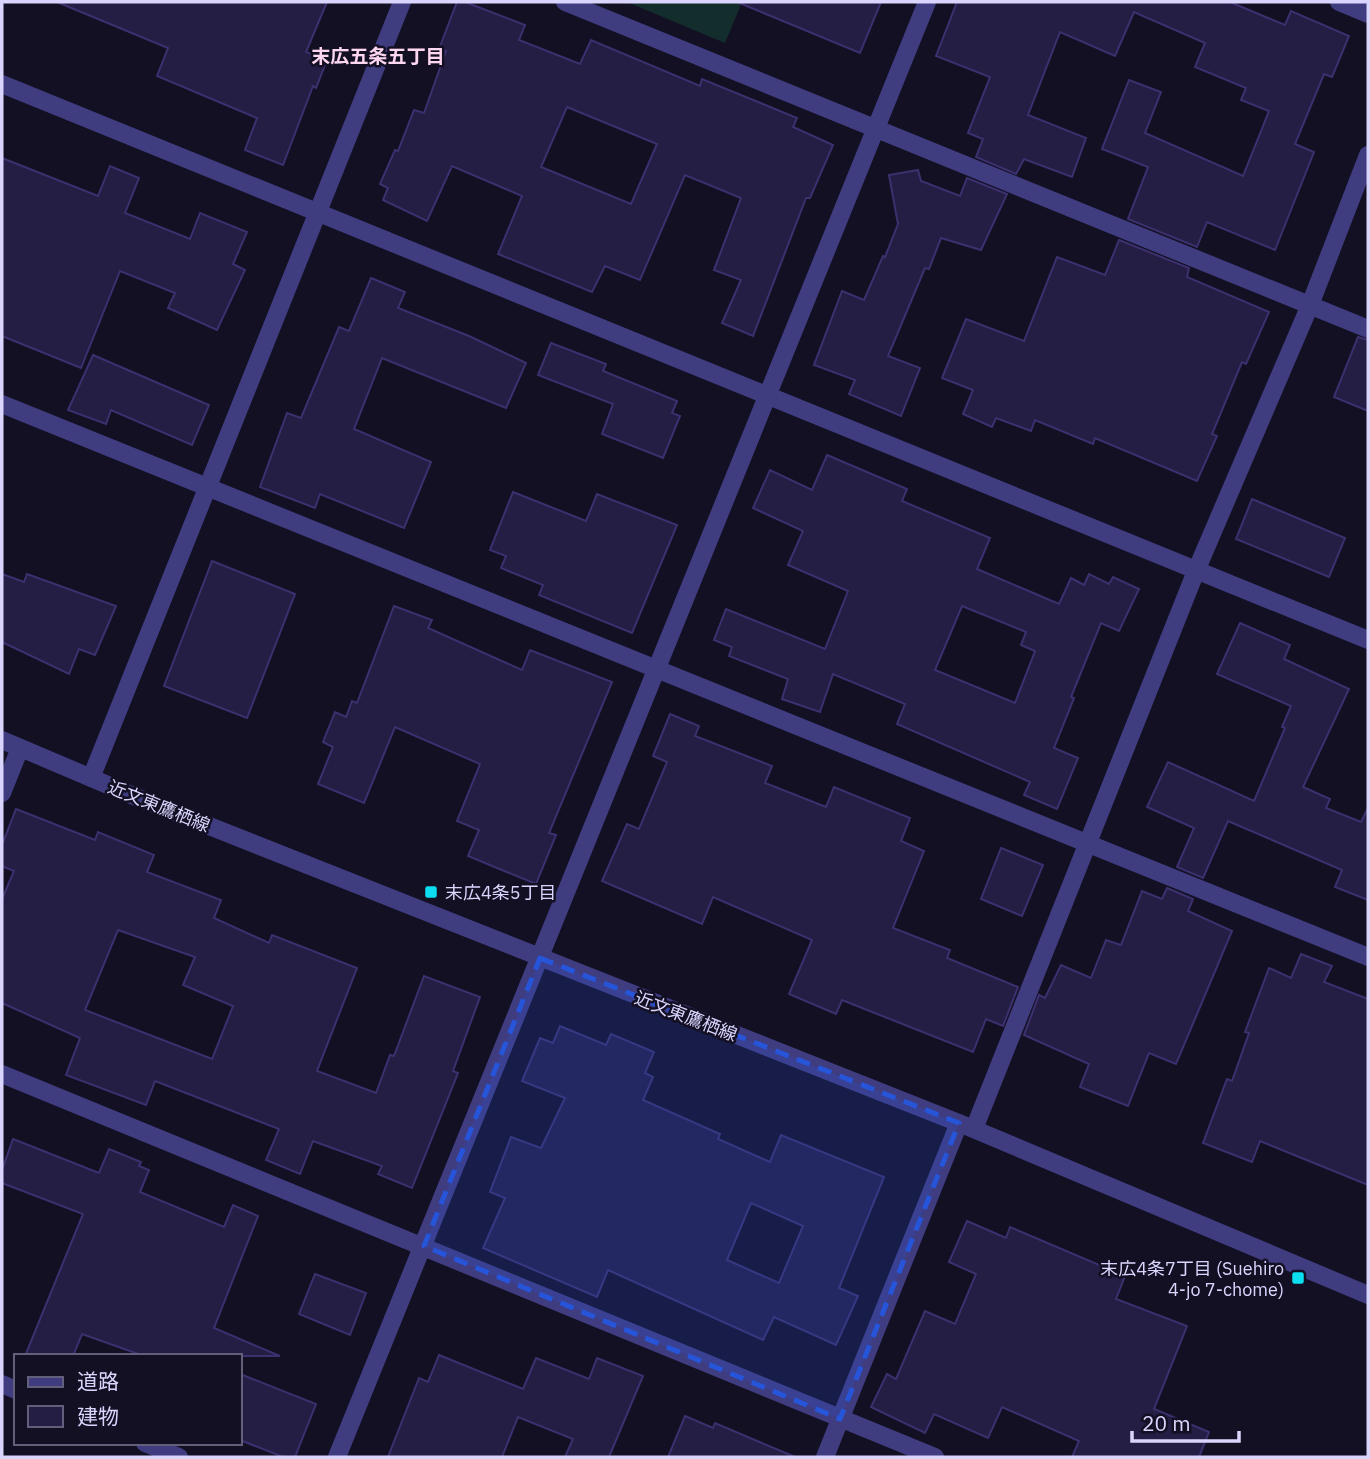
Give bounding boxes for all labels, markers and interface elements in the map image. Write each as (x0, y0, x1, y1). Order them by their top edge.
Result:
district label: 末広五条五丁目 (311, 44, 445, 68)
street label: 近文東鷹栖線 (105, 775, 213, 837)
place label: 末広4条5丁目 (445, 881, 557, 904)
marker: 末広4条5丁目 (423, 884, 439, 900)
street label: 近文東鷹栖線 (631, 986, 741, 1046)
place label: 末広4条7丁目 (Suehiro 4-jo 7-chome) (1100, 1257, 1284, 1301)
marker: 末広4条7丁目 (Suehiro 4-jo 7-chome) (1290, 1270, 1306, 1286)
legend (14, 1354, 242, 1445)
text: 道路 (77, 1367, 119, 1395)
scale bar (1132, 1400, 1239, 1444)
text: 建物 (77, 1402, 119, 1430)
text: 20 m (1142, 1409, 1191, 1437)

